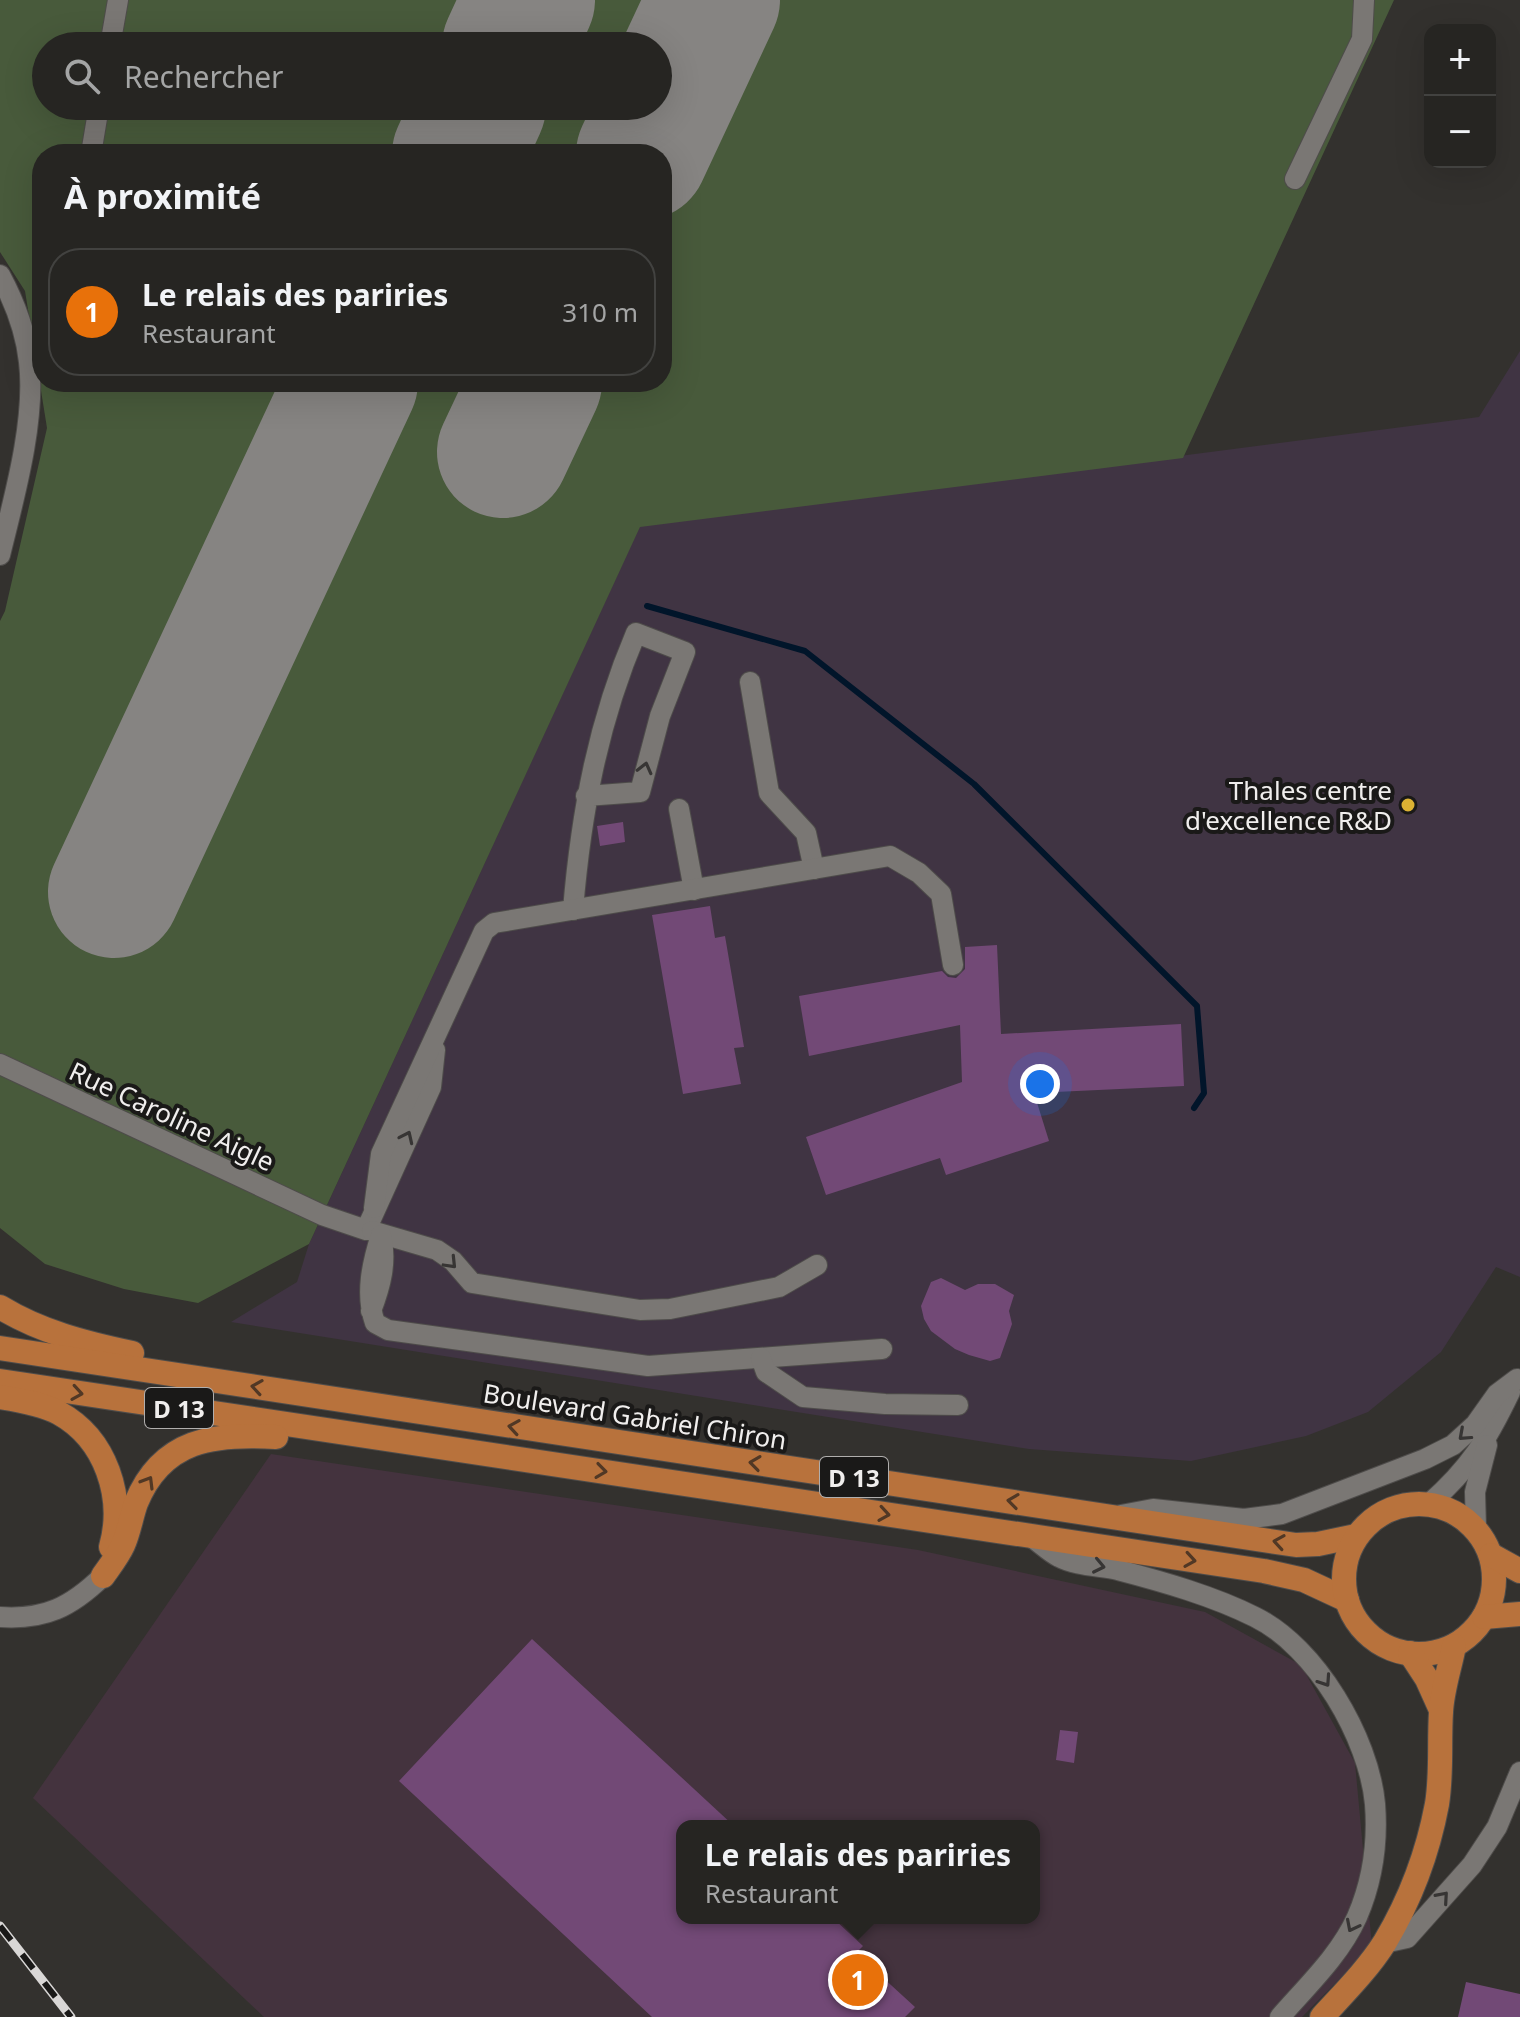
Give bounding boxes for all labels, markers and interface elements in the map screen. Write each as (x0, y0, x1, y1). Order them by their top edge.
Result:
map controls (1424, 24, 1496, 168)
button: + (1424, 24, 1496, 96)
search box (32, 32, 672, 120)
icon: search (60, 54, 104, 98)
text: Rechercher (124, 56, 283, 97)
button: − (1424, 96, 1496, 168)
text: À proximité (64, 173, 261, 219)
text: Le relais des pariries (142, 274, 448, 315)
text: 1 (85, 294, 99, 330)
text: 310 m (562, 294, 638, 330)
text: Restaurant (142, 315, 276, 351)
one-way arrow (635, 762, 652, 776)
place label: Thales centre d'excellence R&D (1185, 772, 1392, 838)
marker: Thales centre d'excellence R&D (1399, 796, 1417, 814)
street label: Rue Caroline Aigle (64, 1053, 280, 1179)
your location (1020, 1064, 1060, 1104)
one-way arrow (397, 1131, 413, 1146)
one-way arrow (442, 1254, 457, 1269)
street label: Boulevard Gabriel Chiron (481, 1374, 789, 1458)
one-way arrow (250, 1379, 264, 1396)
one-way arrow (70, 1383, 84, 1400)
road number: D 13 (145, 1388, 213, 1428)
one-way arrow (507, 1419, 521, 1436)
one-way arrow (1459, 1426, 1473, 1440)
one-way arrow (749, 1455, 762, 1472)
road number: D 13 (820, 1457, 888, 1497)
one-way arrow (594, 1462, 608, 1479)
one-way arrow (138, 1476, 153, 1490)
one-way arrow (1006, 1493, 1019, 1510)
one-way arrow (878, 1505, 891, 1522)
one-way arrow (1273, 1534, 1286, 1551)
one-way arrow (1183, 1551, 1197, 1568)
one-way arrow (1092, 1557, 1106, 1574)
one-way arrow (1315, 1673, 1330, 1687)
popup (676, 1820, 1040, 1924)
text: Le relais des pariries (705, 1834, 1011, 1875)
text: Restaurant (705, 1875, 838, 1911)
one-way arrow (1433, 1892, 1448, 1907)
one-way arrow (1346, 1918, 1361, 1933)
pin: 1 (832, 1950, 884, 2010)

